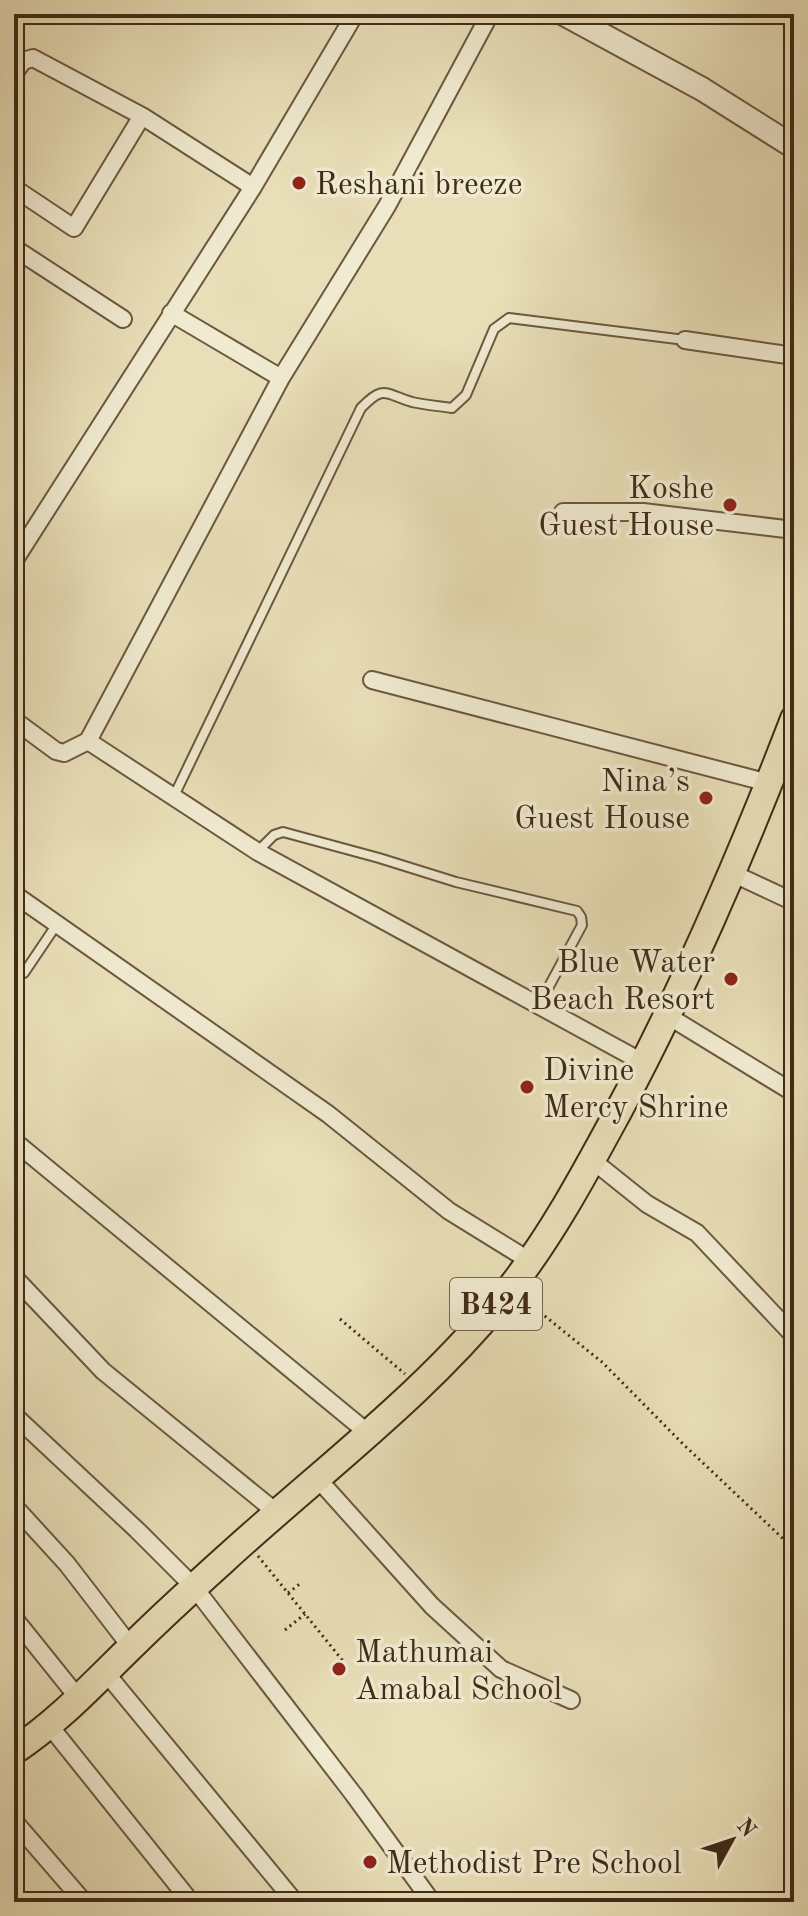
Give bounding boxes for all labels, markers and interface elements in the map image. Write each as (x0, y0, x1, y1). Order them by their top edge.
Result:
place label: Reshani breeze (315, 170, 522, 202)
marker: Reshani breeze (290, 174, 308, 192)
place label: Koshe Guest House (538, 474, 714, 543)
marker: Koshe Guest House (721, 496, 739, 514)
place label: Nina’s Guest House (514, 767, 690, 836)
marker: Nina’s Guest House (697, 789, 715, 807)
place label: Blue Water Beach Resort (530, 948, 715, 1017)
marker: Blue Water Beach Resort (722, 970, 740, 988)
place label: Divine Mercy Shrine (543, 1056, 729, 1125)
marker: Divine Mercy Shrine (518, 1078, 536, 1096)
road number: B424 (450, 1278, 542, 1330)
place label: Mathumai Amabal School (355, 1638, 562, 1707)
marker: Mathumai Amabal School (330, 1660, 348, 1678)
north arrow (692, 1800, 772, 1880)
text: N (732, 1815, 760, 1842)
place label: Methodist Pre School (386, 1849, 682, 1881)
marker: Methodist Pre School (361, 1853, 379, 1871)

